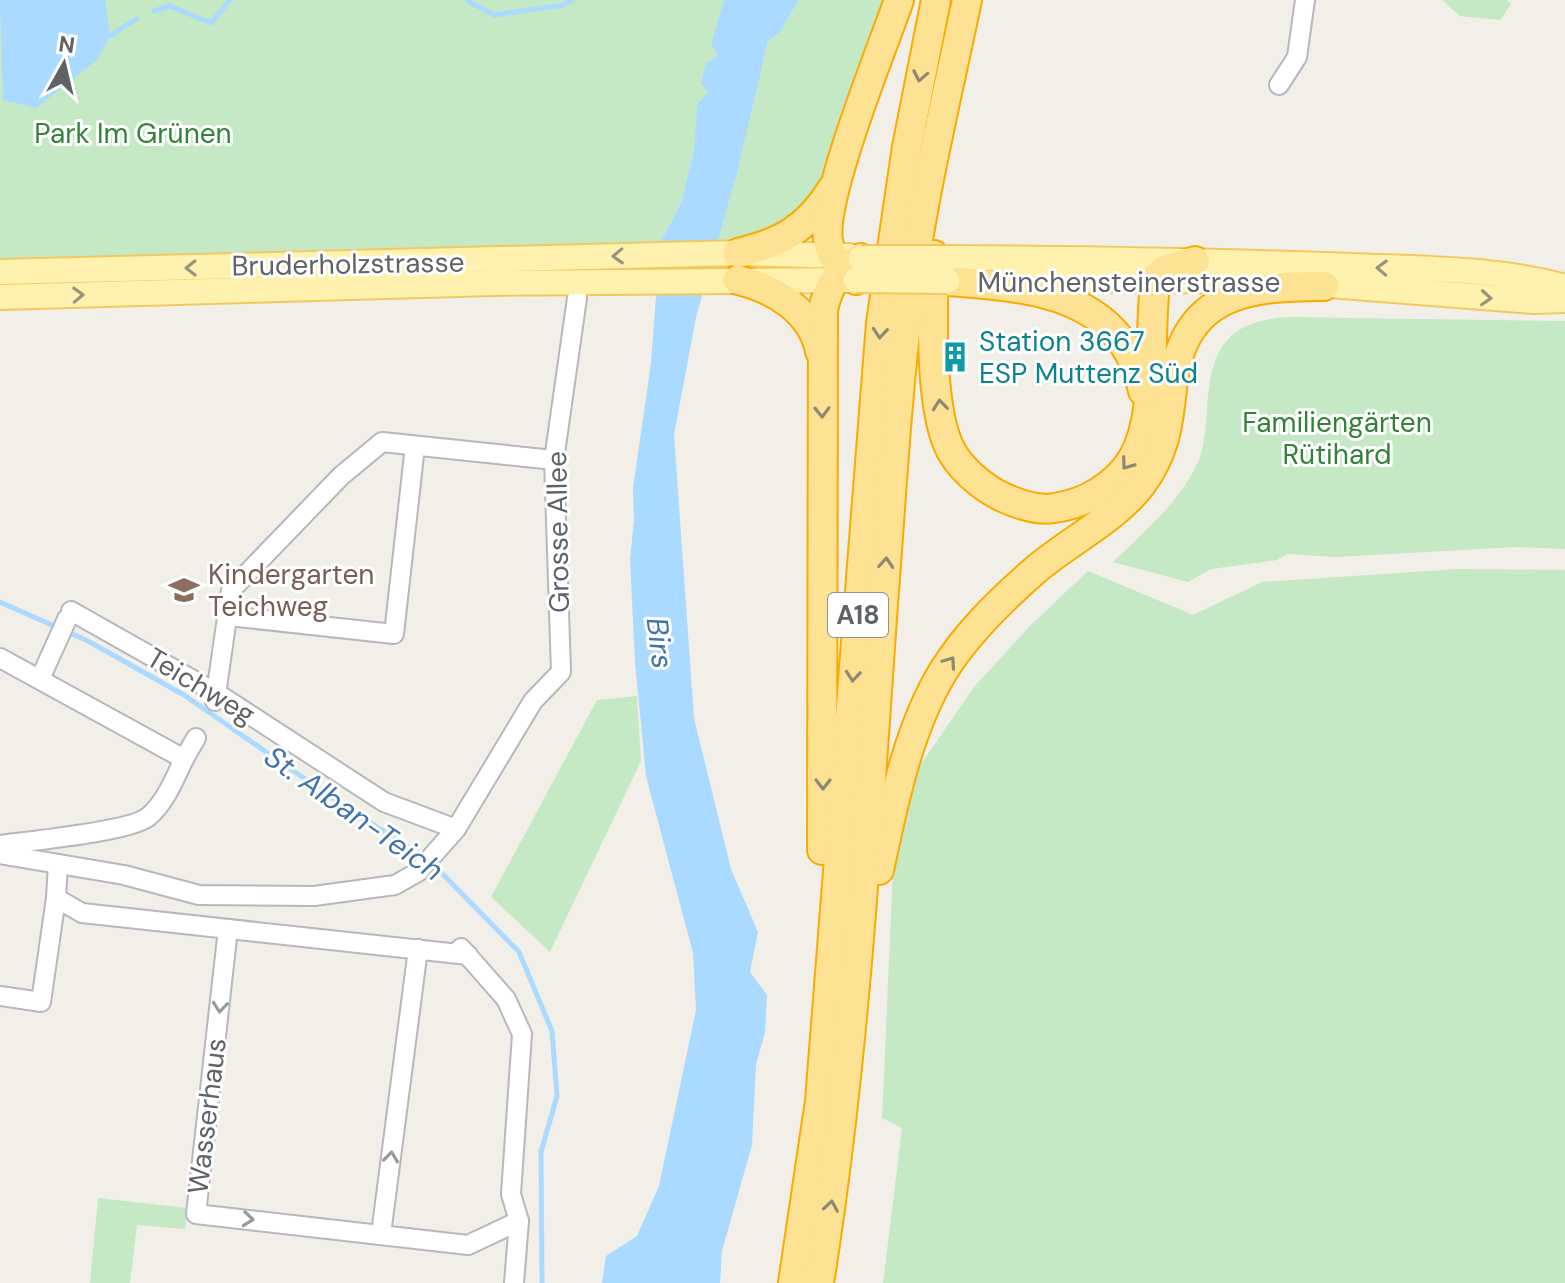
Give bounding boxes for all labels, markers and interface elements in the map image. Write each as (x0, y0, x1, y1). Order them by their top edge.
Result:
north arrow (24, 24, 104, 104)
text: N (57, 29, 77, 60)
one-way arrow (912, 69, 929, 83)
park label: Park Im Grünen (34, 115, 232, 152)
street label: Bruderholzstrasse (231, 243, 465, 285)
one-way arrow (611, 247, 624, 265)
one-way arrow (184, 259, 197, 276)
one-way arrow (1375, 259, 1388, 276)
street label: Münchensteinerstrasse (978, 264, 1280, 301)
one-way arrow (72, 286, 85, 303)
one-way arrow (1480, 289, 1493, 306)
place label: Station 3667 ESP Muttenz Süd (979, 323, 1198, 392)
one-way arrow (872, 327, 889, 340)
building icon: Station 3667 ESP Muttenz Süd (938, 340, 972, 374)
one-way arrow (931, 398, 948, 411)
park label: Familiengärten Rütihard (1242, 404, 1432, 473)
one-way arrow (813, 406, 831, 419)
street label: Grosse Allee (538, 451, 578, 613)
one-way arrow (1122, 455, 1137, 469)
place label: Kindergarten Teichweg (208, 556, 374, 625)
one-way arrow (877, 556, 894, 569)
school or university icon: Kindergarten Teichweg (167, 573, 201, 607)
road number: A18 (828, 593, 888, 637)
water label: Birs (637, 615, 683, 671)
street label: Teichweg (140, 639, 262, 733)
one-way arrow (940, 657, 955, 671)
one-way arrow (845, 670, 862, 683)
water label: St. Alban-Teich (257, 737, 451, 889)
one-way arrow (814, 778, 832, 791)
one-way arrow (211, 1001, 228, 1014)
street label: Wasserhaus (179, 1036, 235, 1196)
one-way arrow (382, 1150, 399, 1164)
one-way arrow (822, 1199, 839, 1213)
one-way arrow (242, 1211, 255, 1228)

